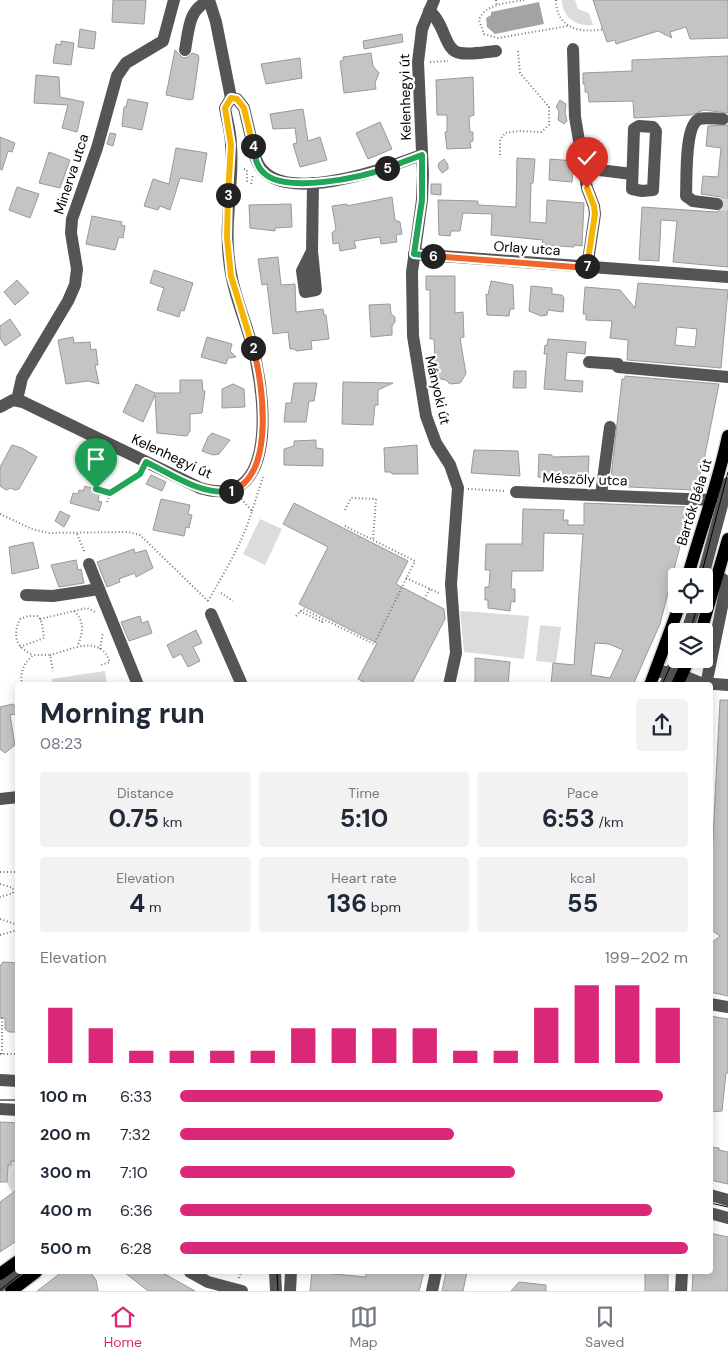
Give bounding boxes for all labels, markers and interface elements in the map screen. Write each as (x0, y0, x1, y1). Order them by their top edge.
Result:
street label: Kelenhegyi út (395, 53, 415, 141)
street label: Minerva utca (50, 131, 92, 217)
pin: 4 (240, 134, 266, 158)
text: 4 (249, 137, 258, 155)
pin (566, 137, 608, 188)
icon: check (573, 144, 601, 172)
pin: 5 (374, 156, 400, 180)
text: 5 (383, 159, 392, 177)
pin: 3 (216, 182, 240, 208)
text: 3 (224, 186, 233, 204)
street label: Orlay utca (493, 237, 561, 259)
pin: 6 (420, 244, 446, 268)
text: 6 (429, 247, 438, 265)
pin: 7 (574, 254, 600, 278)
text: 7 (584, 257, 591, 275)
pin: 2 (240, 336, 266, 360)
text: 2 (249, 339, 258, 357)
street label: Mányoki út (421, 354, 455, 426)
street label: Kelenhegyi út (129, 429, 215, 483)
pin (75, 438, 117, 489)
icon: arrive (82, 445, 110, 473)
street label: Bartók Béla út (672, 456, 716, 548)
street label: Mészöly utca (542, 469, 628, 489)
pin: 1 (218, 478, 244, 504)
text: 1 (229, 482, 234, 500)
map controls (668, 568, 713, 668)
button: locate (668, 568, 713, 613)
button: layers (668, 623, 713, 668)
text: Morning run (40, 695, 205, 732)
button: share (636, 699, 688, 751)
text: 08:23 (40, 733, 83, 754)
text: Distance (117, 784, 174, 802)
text: Time (348, 784, 380, 802)
text: Pace (567, 784, 598, 802)
text: 0.75 (108, 802, 159, 835)
text: 5:10 (340, 802, 388, 835)
text: 6:53 (542, 802, 595, 835)
text: km (159, 813, 182, 831)
text: /km (595, 813, 623, 831)
text: Elevation (116, 869, 175, 887)
text: Heart rate (331, 869, 397, 887)
text: kcal (570, 869, 595, 887)
text: 4 (129, 887, 145, 920)
text: 136 (327, 887, 367, 920)
text: 55 (567, 887, 598, 920)
text: m (145, 898, 162, 916)
text: bpm (367, 898, 401, 916)
text: Elevation (40, 947, 107, 968)
text: 199–202 m (605, 947, 688, 968)
text: 100 m (40, 1086, 87, 1107)
text: 6:33 (120, 1086, 152, 1107)
text: 200 m (40, 1124, 91, 1145)
text: 7:32 (120, 1124, 150, 1145)
text: 300 m (40, 1162, 91, 1183)
text: 7:10 (120, 1162, 148, 1183)
text: 400 m (40, 1200, 92, 1221)
text: 6:36 (120, 1200, 153, 1221)
text: 500 m (40, 1238, 91, 1259)
text: 6:28 (120, 1238, 152, 1259)
tab: Home (104, 1303, 142, 1351)
tab: Map (349, 1303, 378, 1351)
tab: Saved (585, 1303, 624, 1351)

